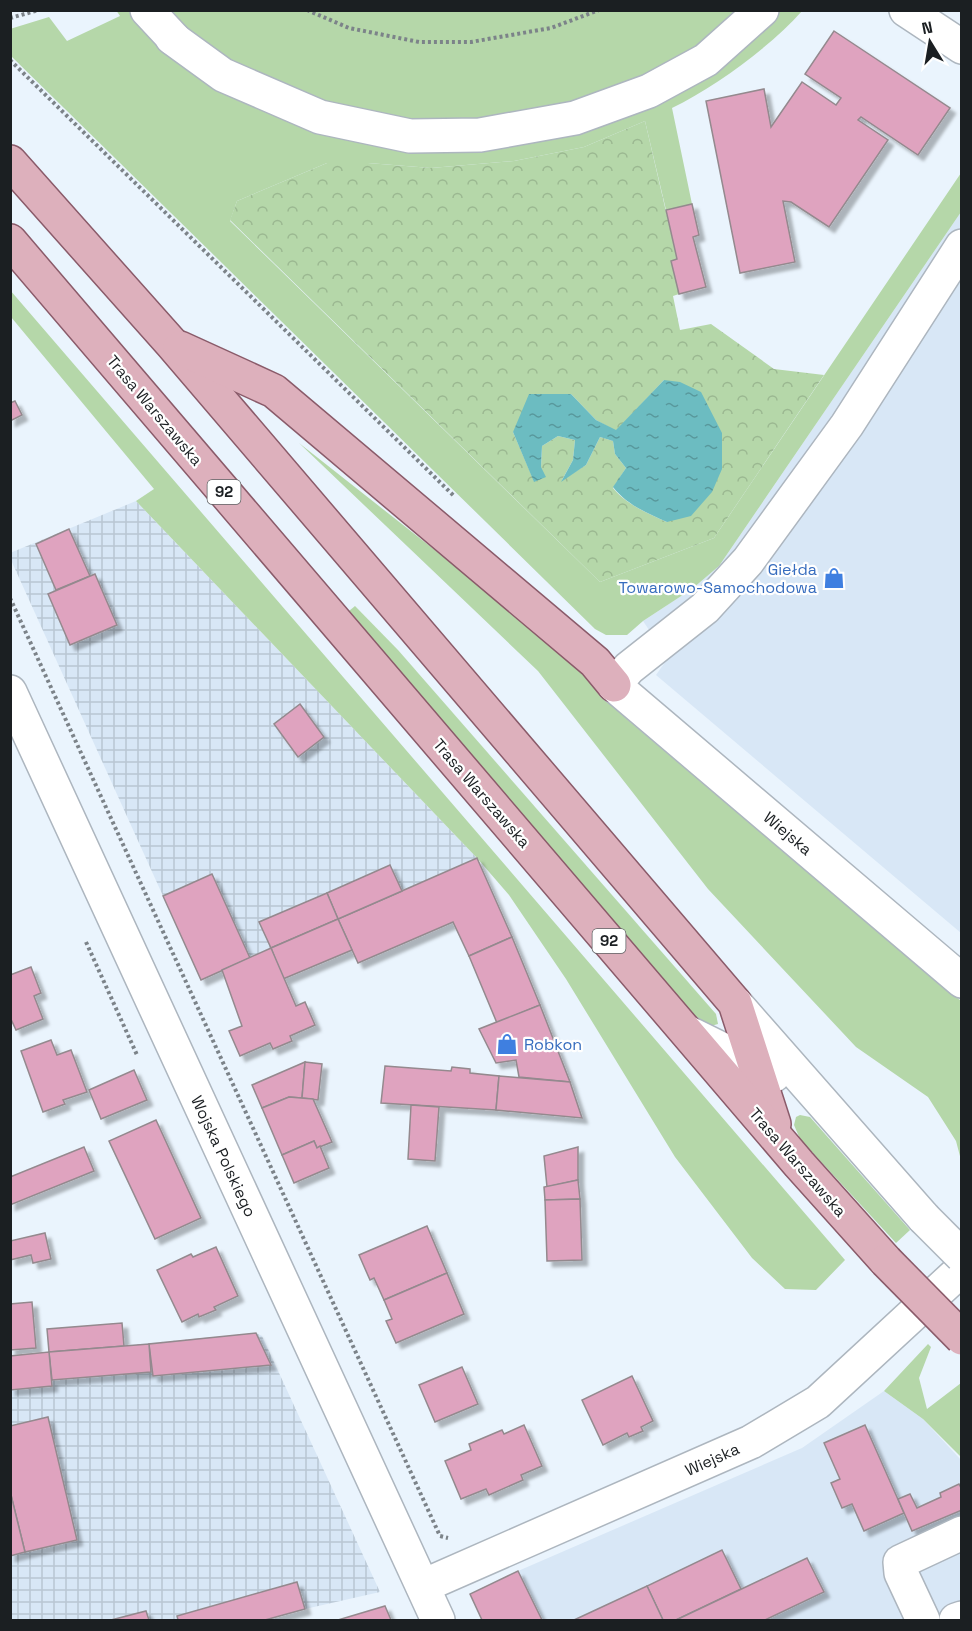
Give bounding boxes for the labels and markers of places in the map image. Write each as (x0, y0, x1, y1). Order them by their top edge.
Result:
place label: Giełda Towarowo-Samochodowa (618, 559, 817, 598)
shop icon: Giełda Towarowo-Samochodowa (822, 566, 846, 590)
shop icon: Robkon (495, 1032, 519, 1056)
place label: Robkon (524, 1034, 582, 1055)

